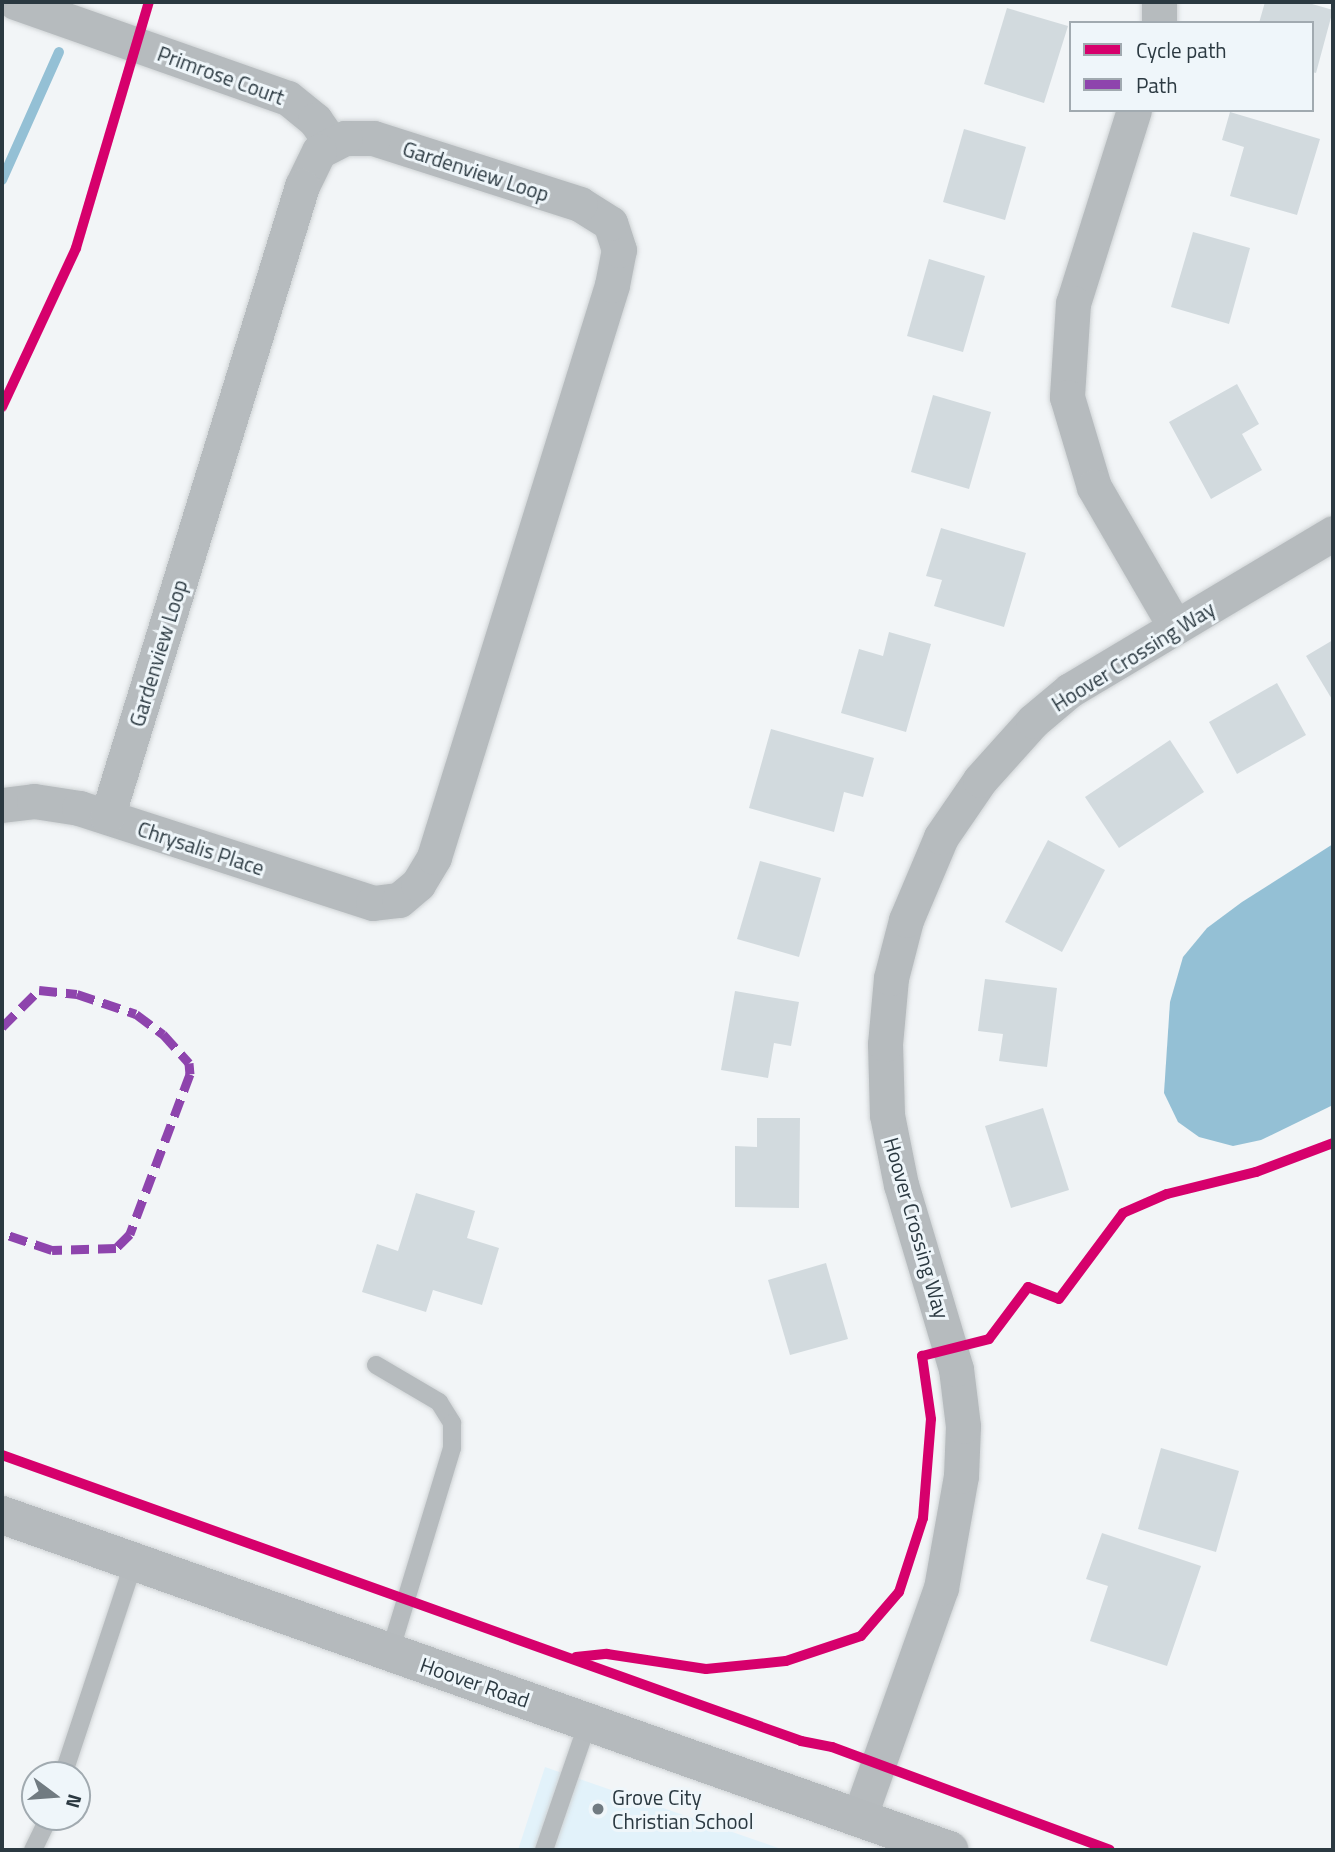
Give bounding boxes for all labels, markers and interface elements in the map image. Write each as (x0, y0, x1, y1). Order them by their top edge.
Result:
legend (1069, 21, 1314, 112)
text: Cycle path (1136, 34, 1227, 66)
street label: Primrose Court (154, 40, 288, 110)
text: Path (1136, 69, 1178, 101)
street label: Gardenview Loop (400, 135, 552, 207)
street label: Gardenview Loop (124, 576, 192, 730)
street label: Hoover Crossing Way (1047, 596, 1219, 716)
street label: Chrysalis Place (135, 816, 267, 880)
street label: Hoover Crossing Way (879, 1134, 955, 1322)
street label: Hoover Road (417, 1652, 533, 1712)
north arrow (21, 1761, 91, 1831)
place label: Grove City Christian School (612, 1784, 754, 1834)
text: N (59, 1791, 91, 1812)
marker: Grove City Christian School (590, 1801, 606, 1817)

